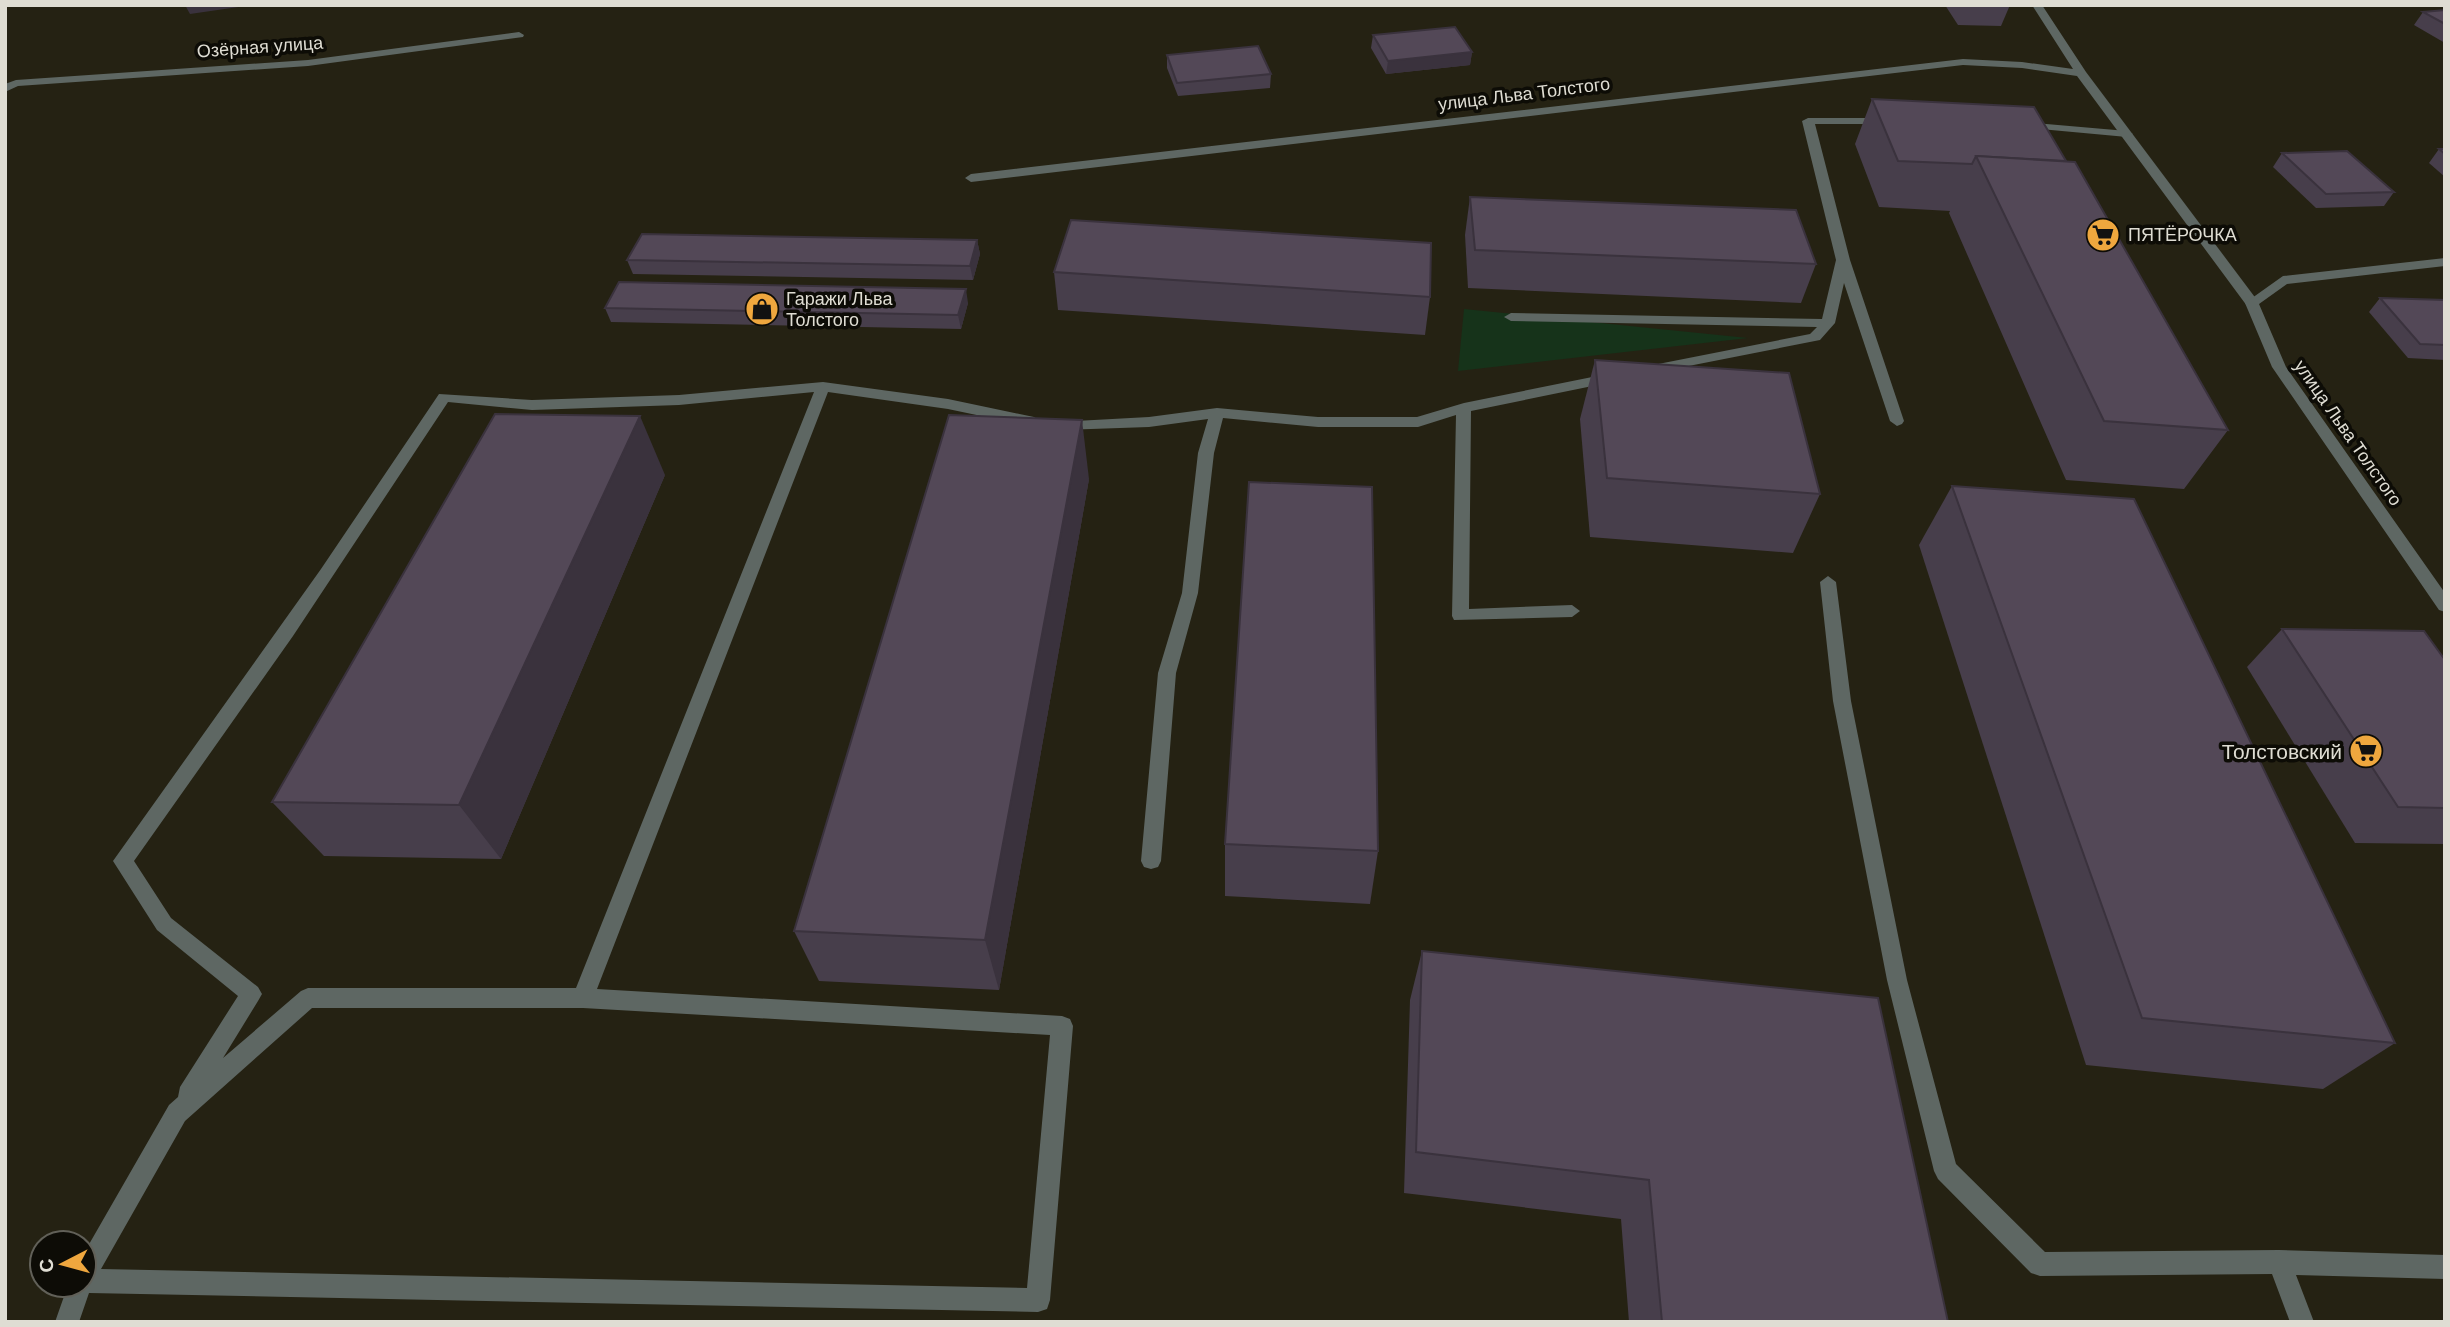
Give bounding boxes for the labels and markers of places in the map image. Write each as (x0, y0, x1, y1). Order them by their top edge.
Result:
supermarket icon: ПЯТЁРОЧКА (2084, 216, 2122, 254)
place label: ПЯТЁРОЧКА (2128, 225, 2237, 245)
place label: Гаражи Льва Толстого (786, 289, 893, 330)
shop icon: Гаражи Льва Толстого (743, 290, 781, 328)
supermarket icon: Толстовский (2347, 732, 2385, 770)
place label: Толстовский (2222, 740, 2342, 763)

